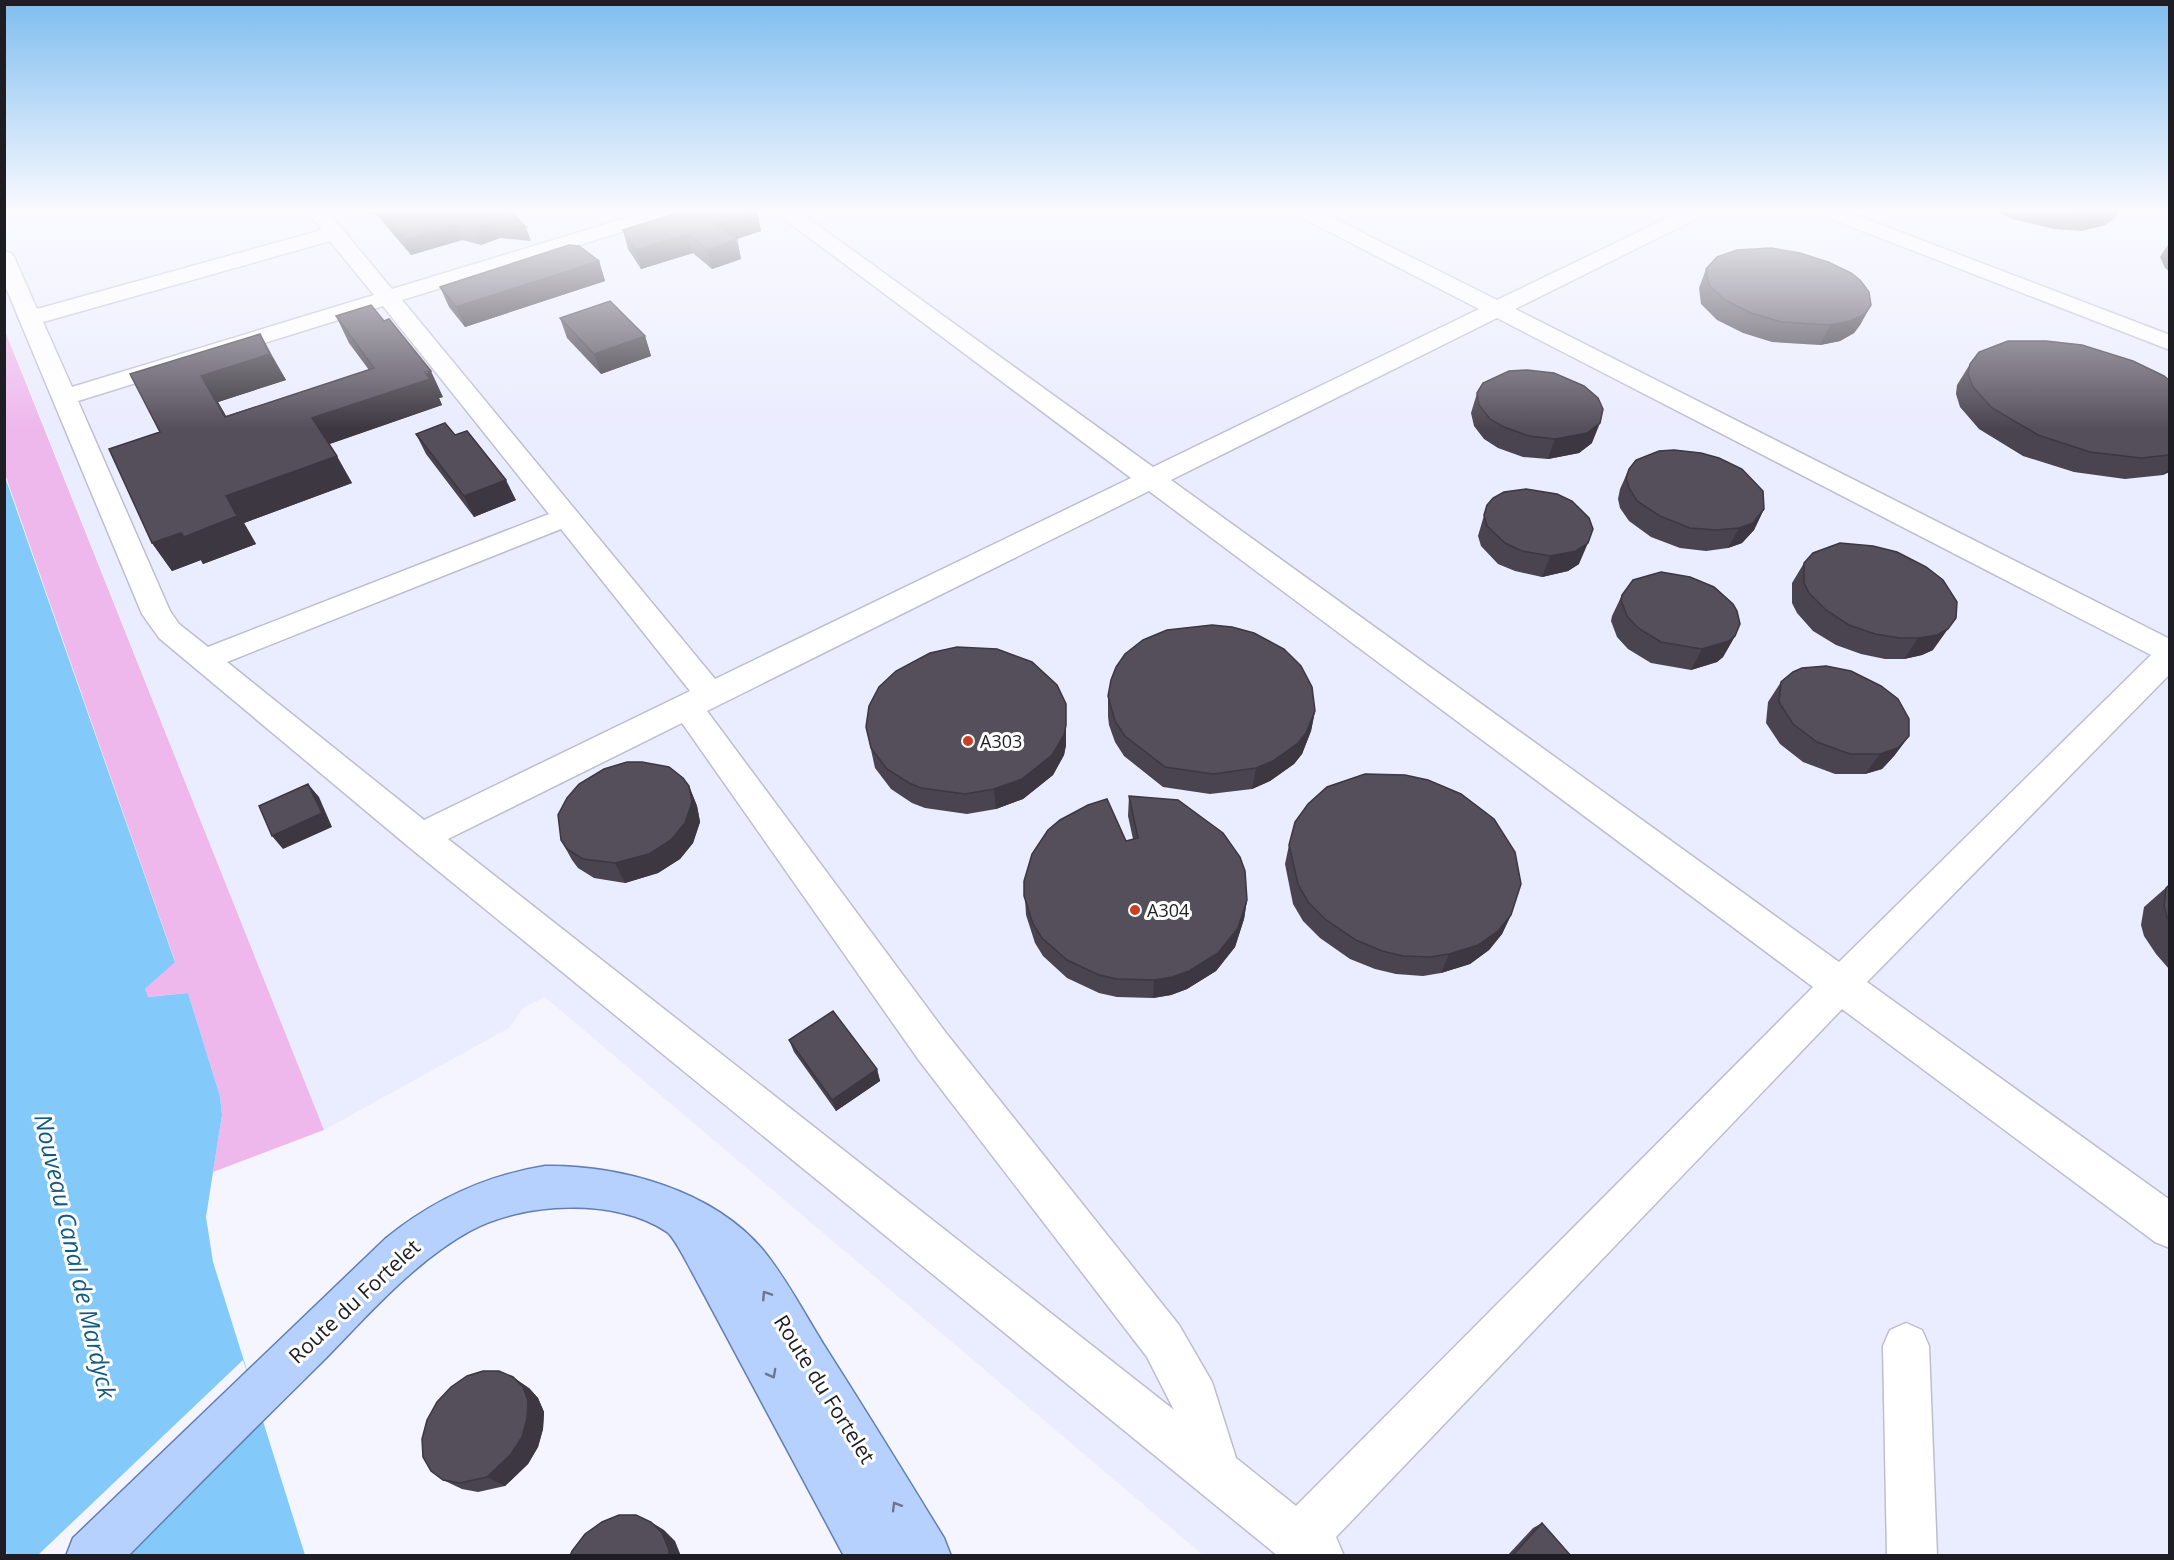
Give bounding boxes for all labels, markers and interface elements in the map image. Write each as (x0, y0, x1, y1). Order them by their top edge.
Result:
place label: A303 (980, 729, 1022, 753)
marker: A303 (961, 734, 975, 748)
place label: A304 (1147, 898, 1189, 922)
marker: A304 (1128, 903, 1142, 917)
water label: Nouveau Canal de Mardyck (27, 1111, 125, 1403)
street label: Route du Fortelet (282, 1233, 426, 1369)
one-way arrow (763, 1291, 774, 1302)
street label: Route du Fortelet (768, 1309, 882, 1469)
one-way arrow (765, 1368, 776, 1378)
one-way arrow (892, 1501, 903, 1512)

